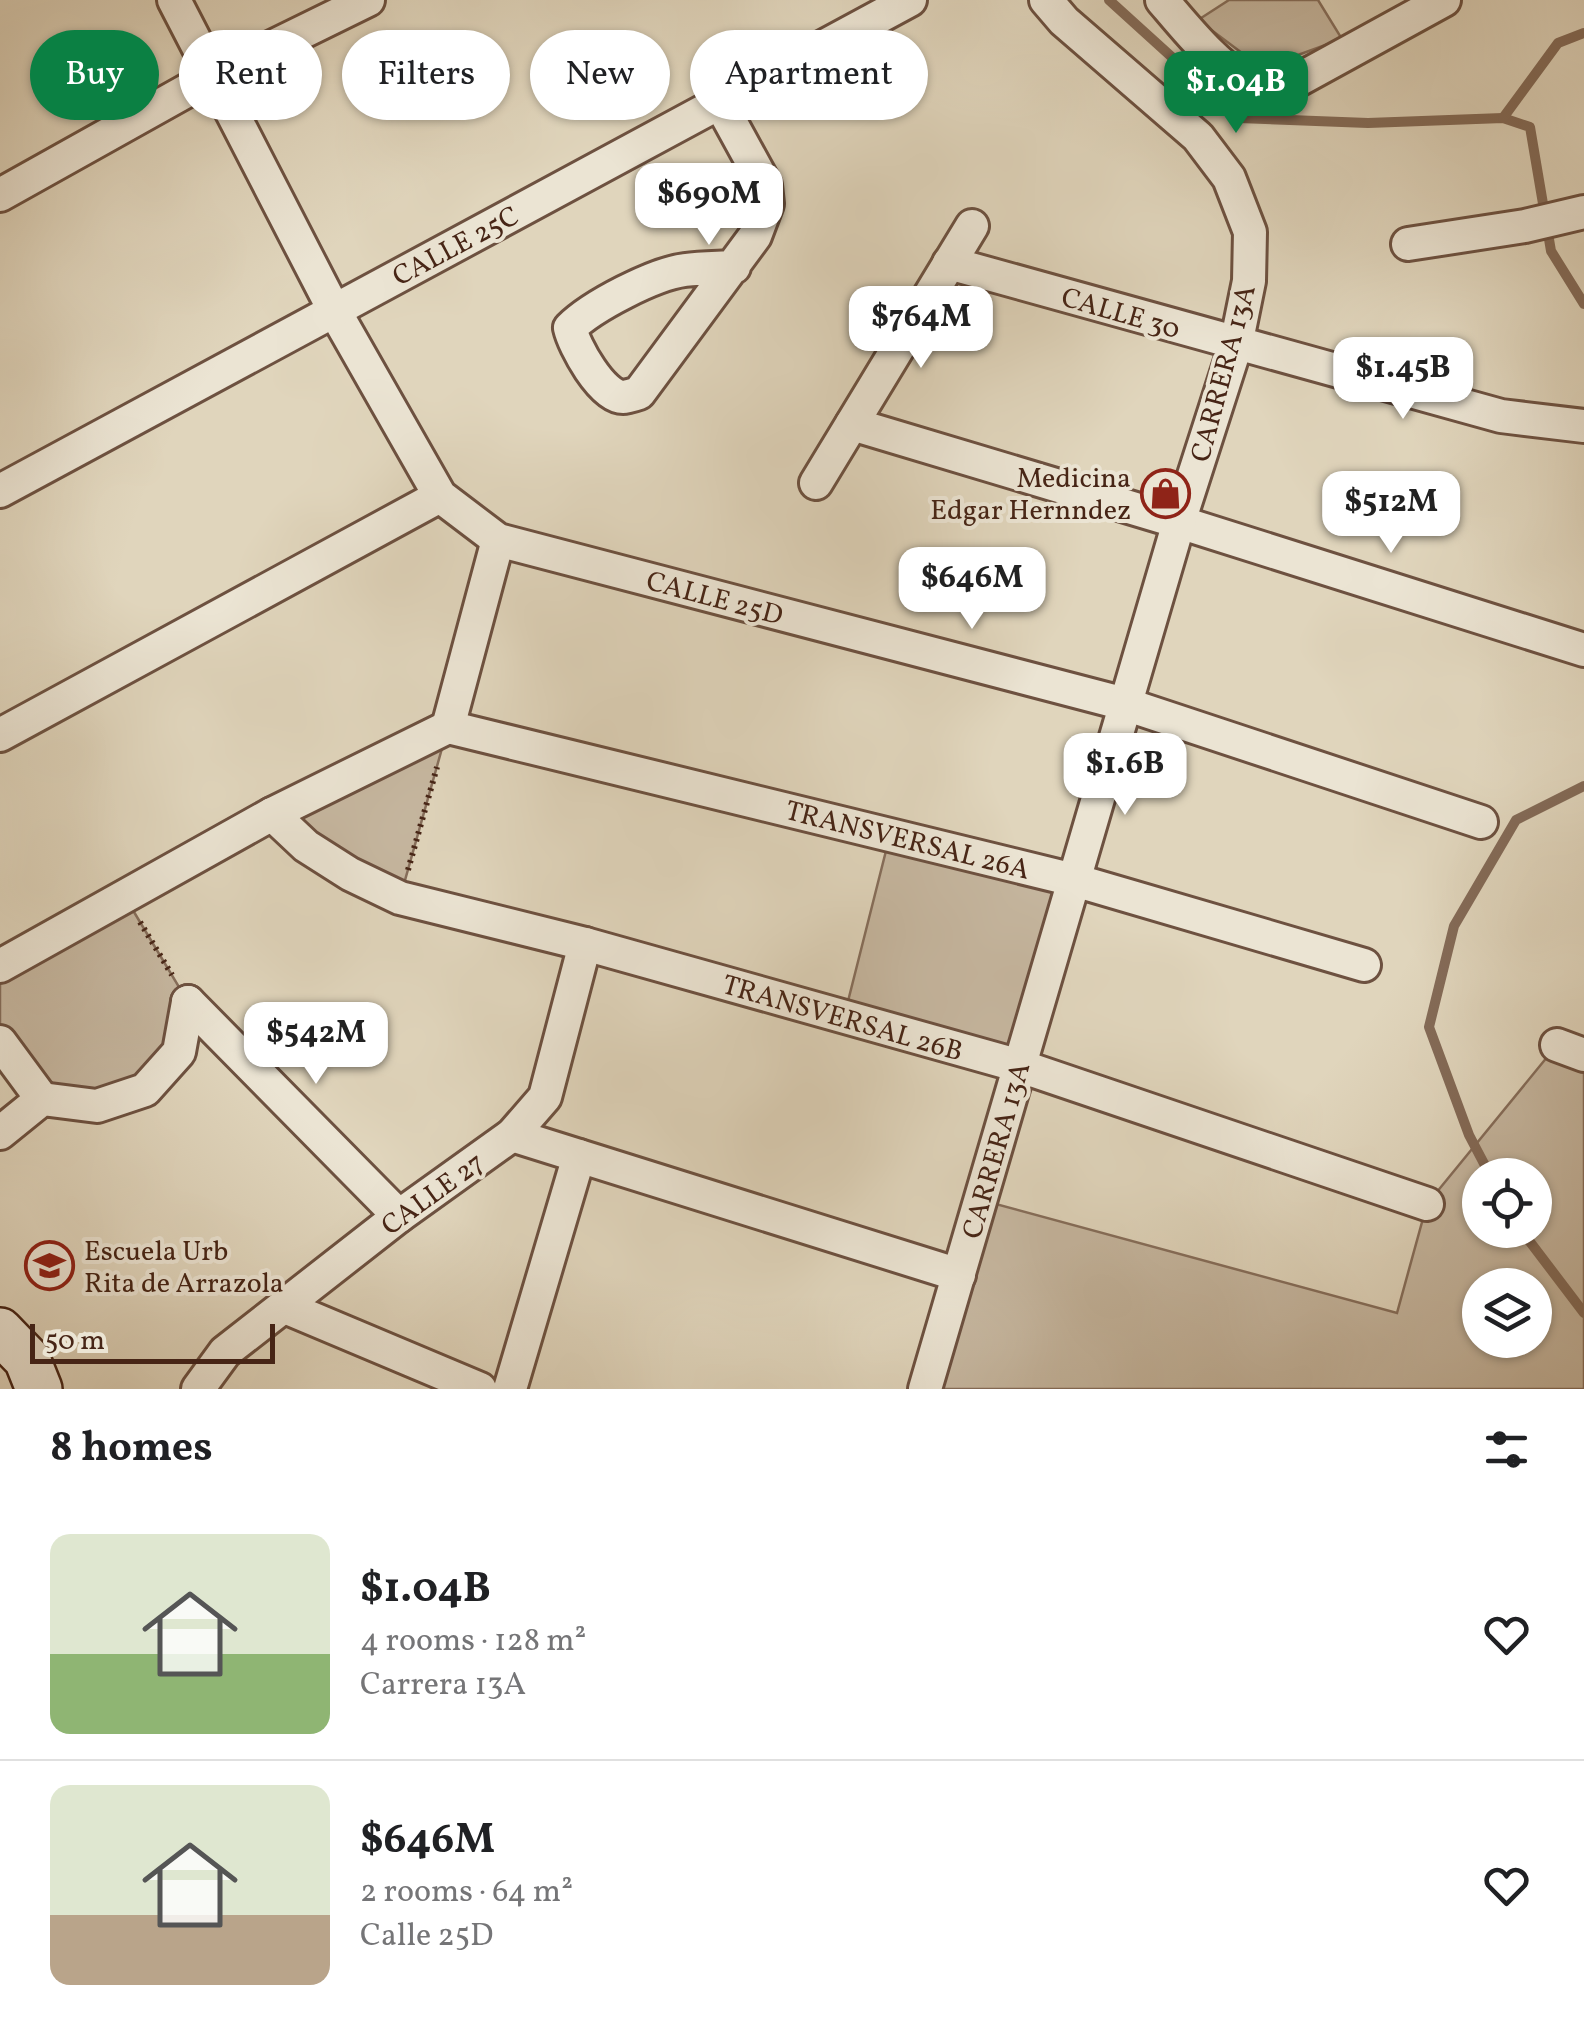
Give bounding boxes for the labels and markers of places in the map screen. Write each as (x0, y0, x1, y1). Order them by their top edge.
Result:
pin: $1.04B (1155, 51, 1317, 136)
pin: $690M (639, 163, 779, 248)
pin: $764M (851, 286, 991, 371)
pin: $1.45B (1322, 337, 1484, 422)
place label: Medicina Edgar Hernndez (930, 460, 1131, 531)
shop icon: Medicina Edgar Hernndez (1140, 467, 1192, 519)
pin: $512M (1321, 471, 1461, 556)
pin: $646M (902, 547, 1042, 632)
pin: $1.6B (1055, 733, 1195, 818)
pin: $542M (246, 1002, 386, 1087)
place label: Escuela Urb Rita de Arrazola (84, 1233, 284, 1304)
school or university icon: Escuela Urb Rita de Arrazola (23, 1240, 75, 1292)

